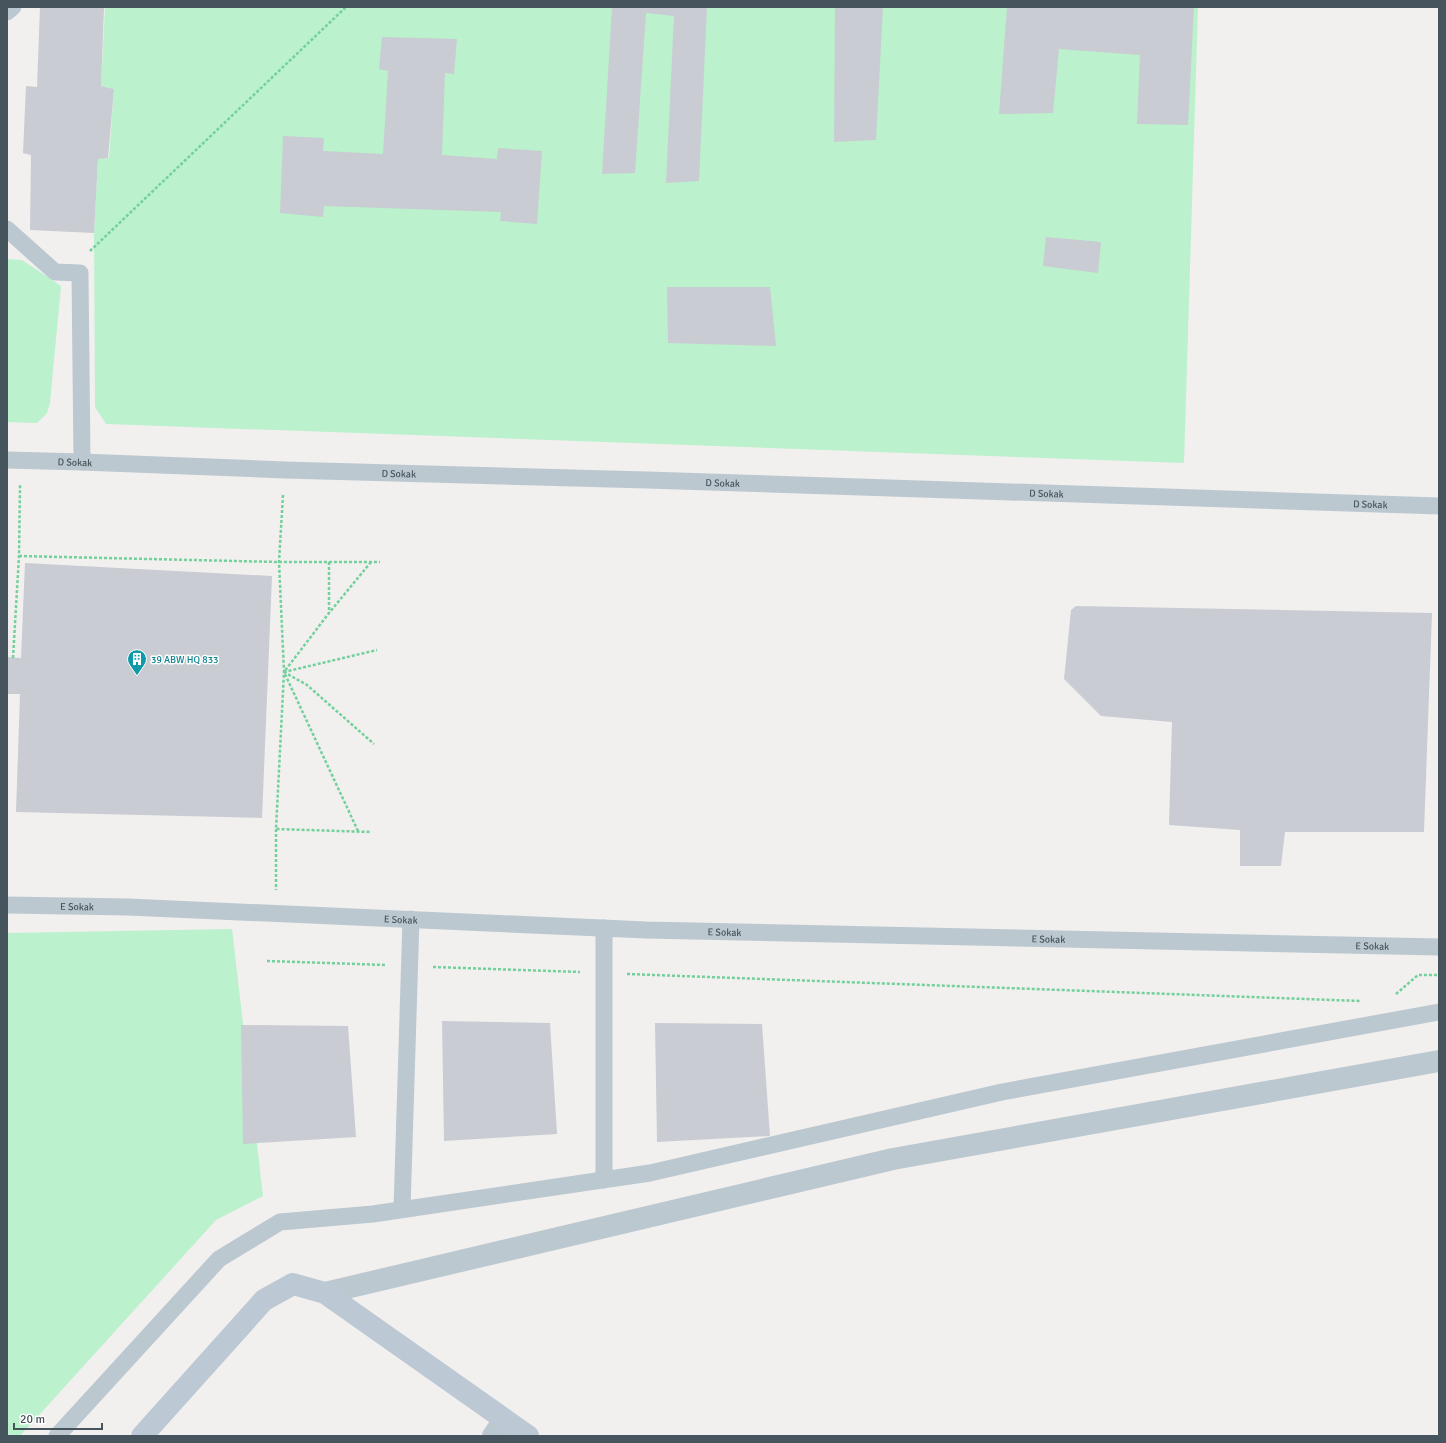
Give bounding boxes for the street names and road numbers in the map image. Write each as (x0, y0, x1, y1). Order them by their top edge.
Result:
street label: D Sokak (58, 456, 92, 469)
street label: D Sokak (381, 468, 416, 481)
street label: D Sokak (705, 477, 740, 490)
street label: D Sokak (1029, 488, 1064, 501)
street label: D Sokak (1353, 498, 1388, 511)
street label: E Sokak (60, 901, 94, 913)
street label: E Sokak (384, 913, 418, 927)
street label: E Sokak (707, 926, 741, 939)
street label: E Sokak (1031, 933, 1065, 946)
street label: E Sokak (1355, 940, 1389, 953)

